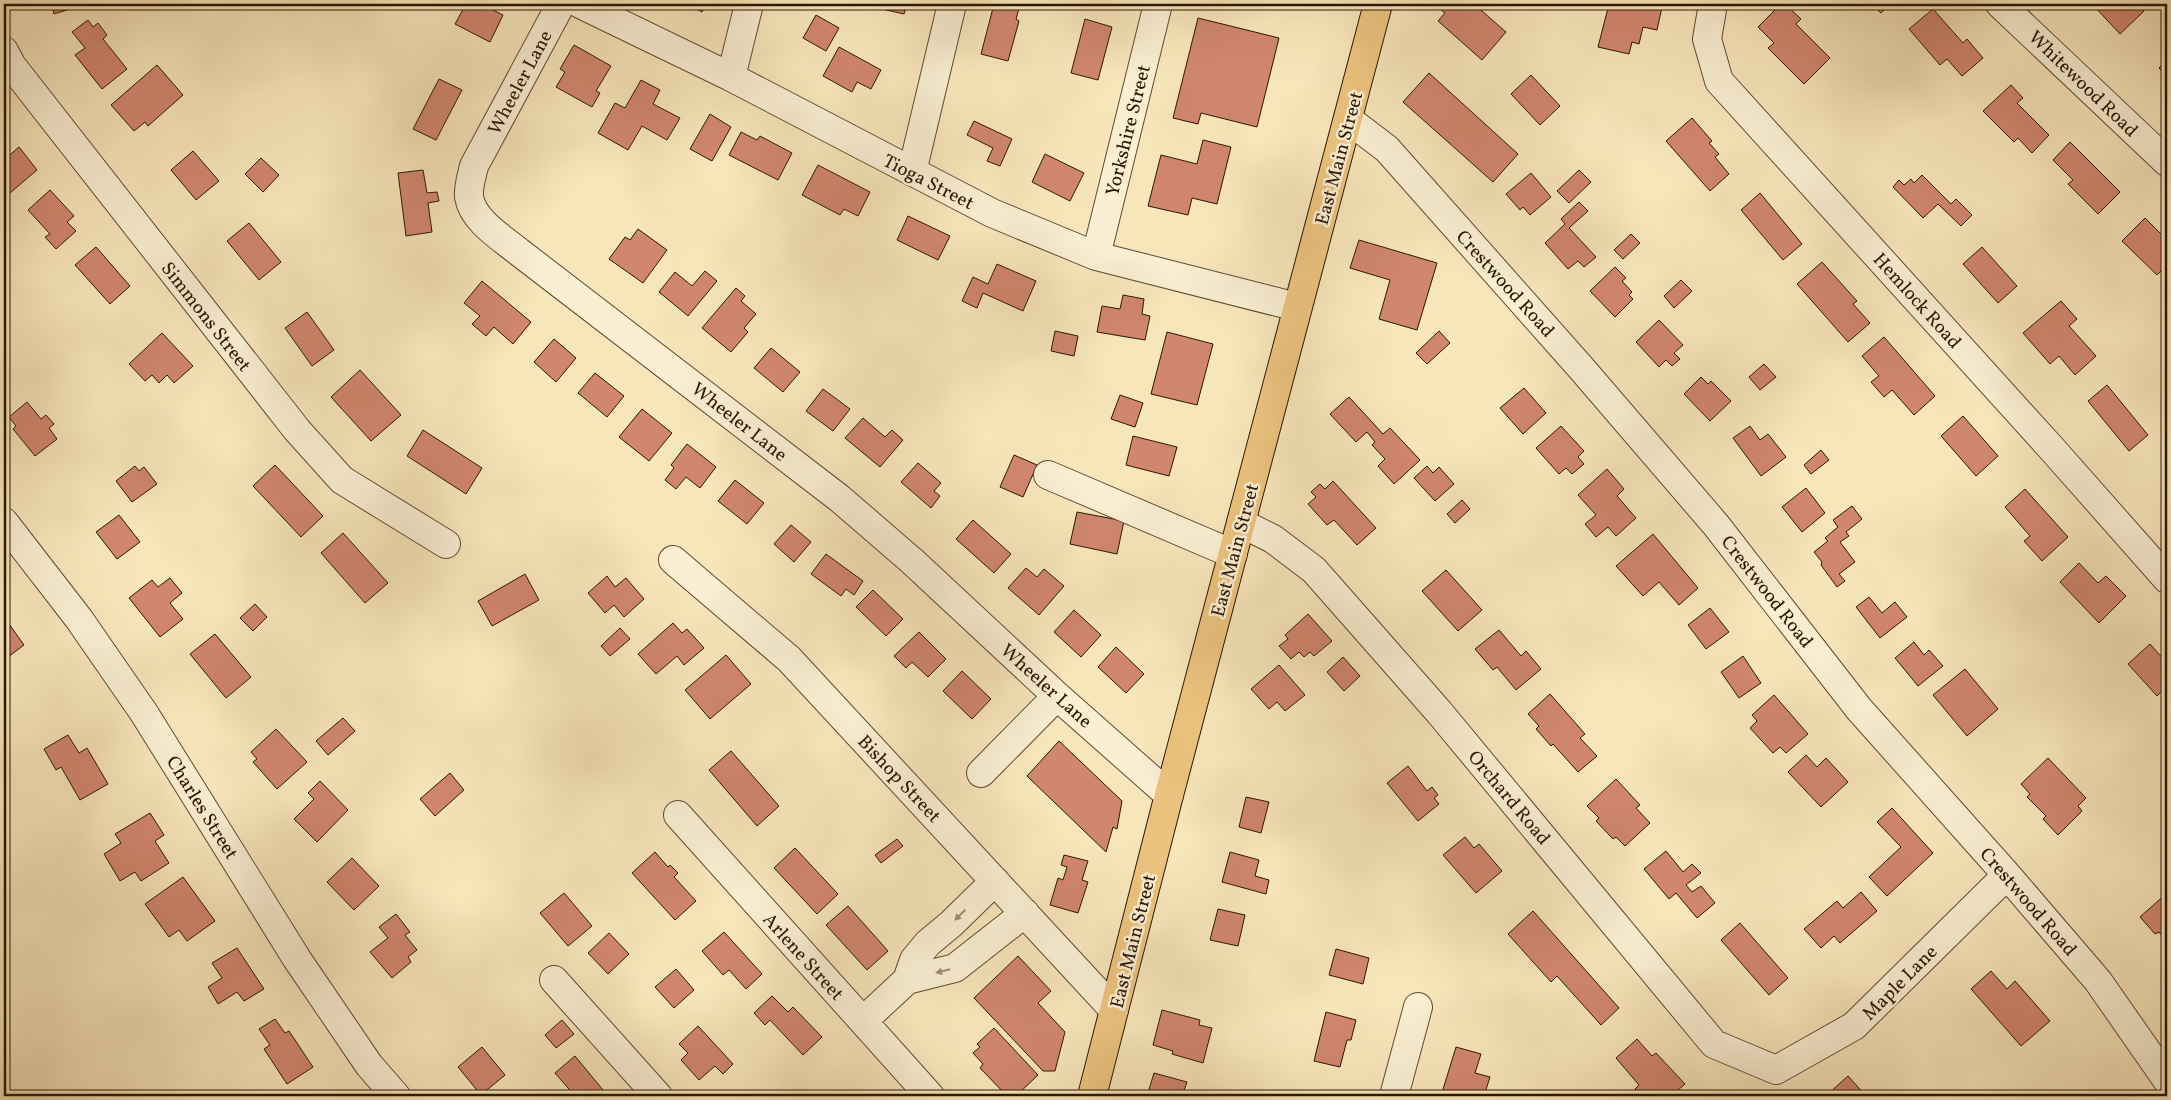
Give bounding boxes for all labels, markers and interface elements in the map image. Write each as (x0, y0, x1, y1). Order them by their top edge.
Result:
street label: Whitewood Road (2022, 25, 2143, 144)
street label: Wheeler Lane (482, 26, 559, 140)
street label: Yorkshire Street (1100, 62, 1158, 199)
street label: East Main Street (1310, 89, 1370, 228)
street label: Tioga Street (878, 149, 978, 217)
street label: Crestwood Road (1449, 225, 1560, 344)
street label: Hemlock Road (1866, 248, 1967, 355)
street label: Simmons Street (154, 257, 257, 378)
street label: Wheeler Lane (685, 377, 792, 468)
street label: East Main Street (1206, 481, 1266, 620)
street label: Crestwood Road (1714, 531, 1819, 654)
street label: Wheeler Lane (994, 638, 1097, 735)
street label: Bishop Street (851, 730, 946, 829)
street label: Orchard Road (1461, 745, 1556, 851)
street label: Charles Street (159, 751, 244, 865)
street label: Crestwood Road (1973, 842, 2082, 962)
street label: East Main Street (1105, 871, 1163, 1011)
street label: Arlene Street (756, 908, 849, 1007)
one-way arrow (955, 909, 967, 921)
street label: Maple Lane (1857, 940, 1944, 1027)
one-way arrow (936, 967, 951, 975)

